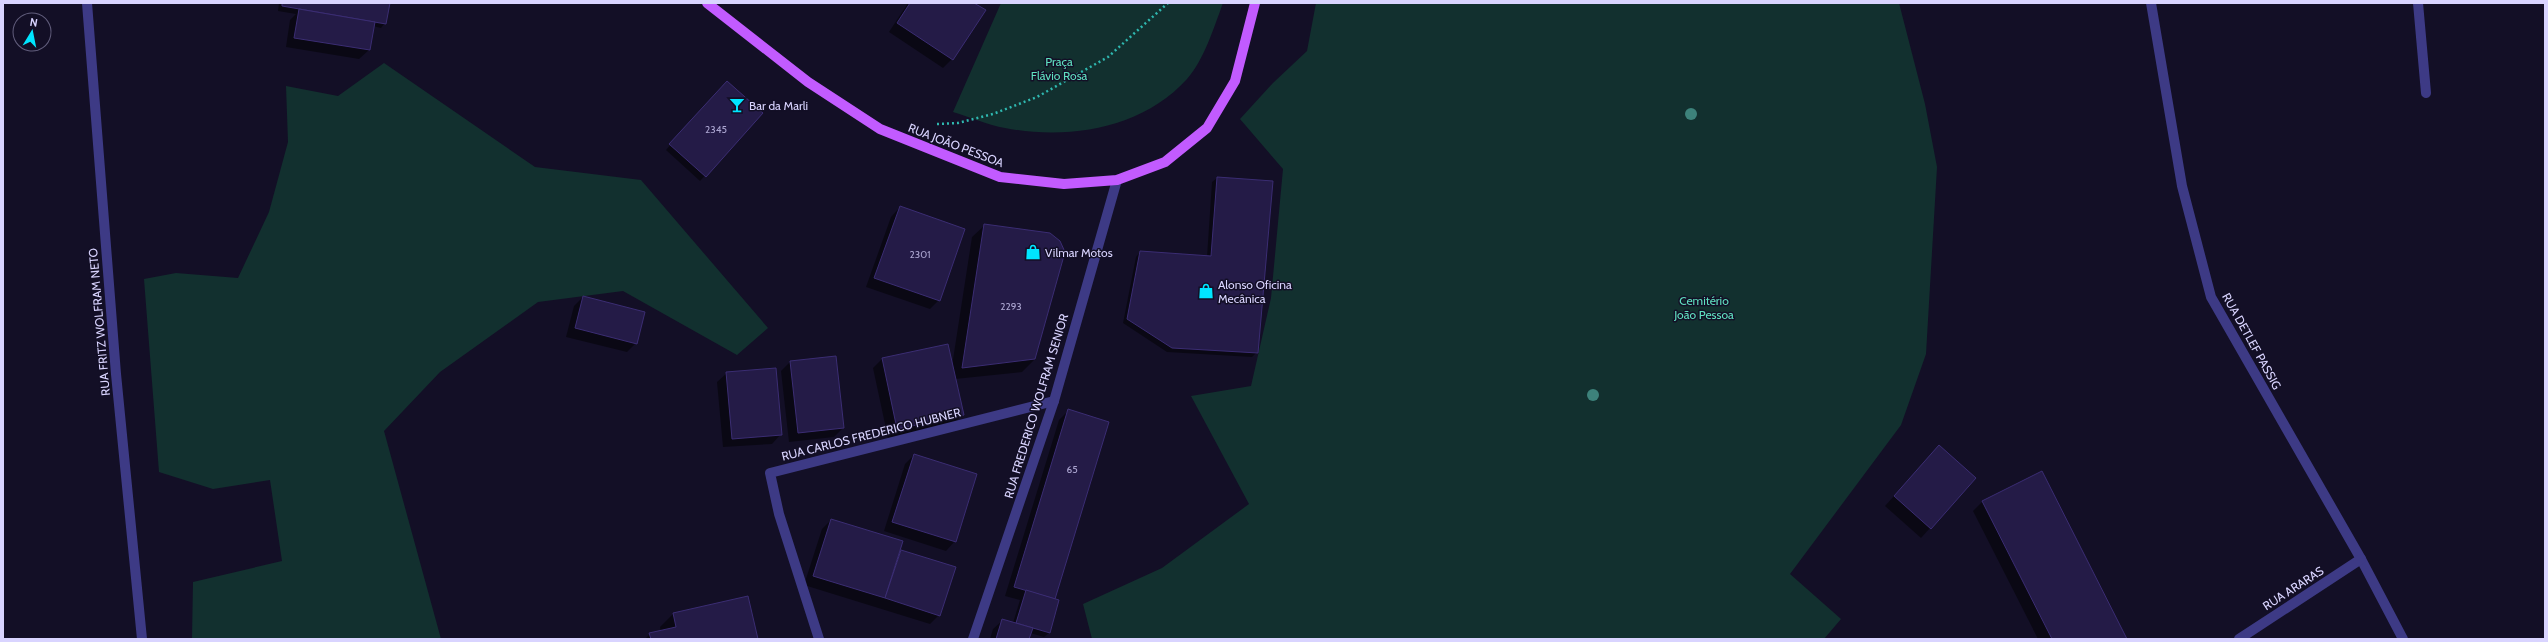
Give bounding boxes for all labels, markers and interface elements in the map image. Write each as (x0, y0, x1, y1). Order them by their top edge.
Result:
north arrow (12, 12, 52, 52)
text: N (29, 15, 39, 30)
park label: Praça Flávio Rosa (1031, 54, 1088, 83)
bar icon: Bar da Marli (728, 96, 746, 114)
place label: Bar da Marli (749, 98, 808, 113)
street label: RUA JOÃO PESSOA (906, 120, 1006, 170)
house number: 2345 (705, 123, 727, 136)
shop icon: Vilmar Motos (1024, 243, 1042, 261)
place label: Vilmar Motos (1045, 245, 1113, 260)
street label: RUA FRITZ WOLFRAM NETO (85, 247, 113, 397)
house number: 2301 (910, 248, 930, 261)
place label: Alonso Oficina Mecânica (1218, 277, 1292, 306)
shop icon: Alonso Oficina Mecânica (1197, 282, 1215, 300)
street label: RUA DETLEF PASSIG (2219, 290, 2285, 392)
park label: Cemitério João Pessoa (1673, 293, 1734, 322)
house number: 2293 (1000, 300, 1022, 313)
street label: RUA FREDERICO WOLFRAM SENIOR (1001, 311, 1072, 500)
street label: RUA CARLOS FREDERICO HUBNER (780, 404, 963, 464)
house number: 65 (1066, 463, 1078, 476)
street label: RUA ARARAS (2260, 563, 2326, 613)

